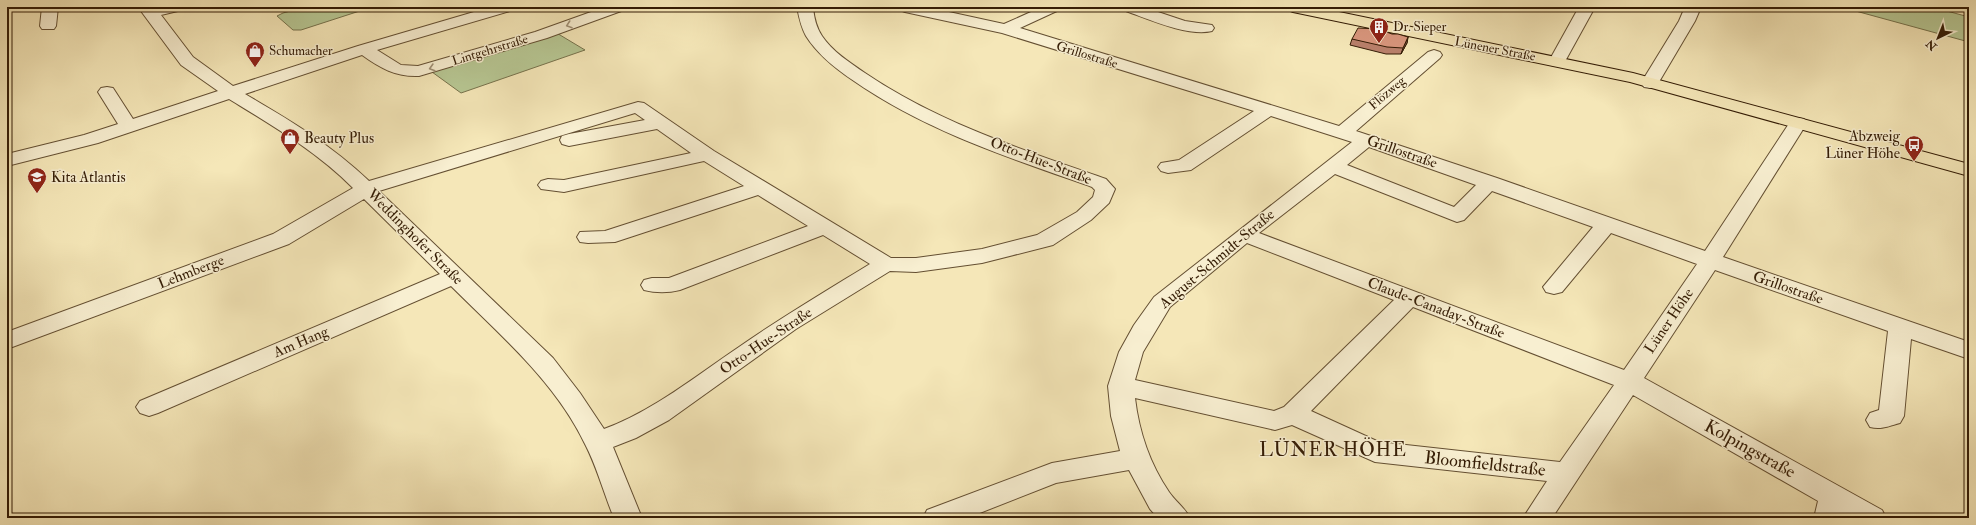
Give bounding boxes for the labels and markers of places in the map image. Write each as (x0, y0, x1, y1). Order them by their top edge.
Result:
building icon: Dr. Sieper (1368, 16, 1390, 44)
place label: Dr. Sieper (1393, 19, 1447, 36)
shop icon: Schumacher (244, 40, 266, 68)
place label: Schumacher (269, 43, 333, 59)
shop icon: Beauty Plus (279, 127, 301, 155)
place label: Abzweig Lüner Höhe (1825, 127, 1901, 163)
place label: Beauty Plus (304, 129, 374, 148)
bus stop icon: Abzweig Lüner Höhe (1903, 134, 1925, 162)
school or university icon: Kita Atlantis (26, 166, 48, 194)
place label: Kita Atlantis (51, 168, 126, 187)

